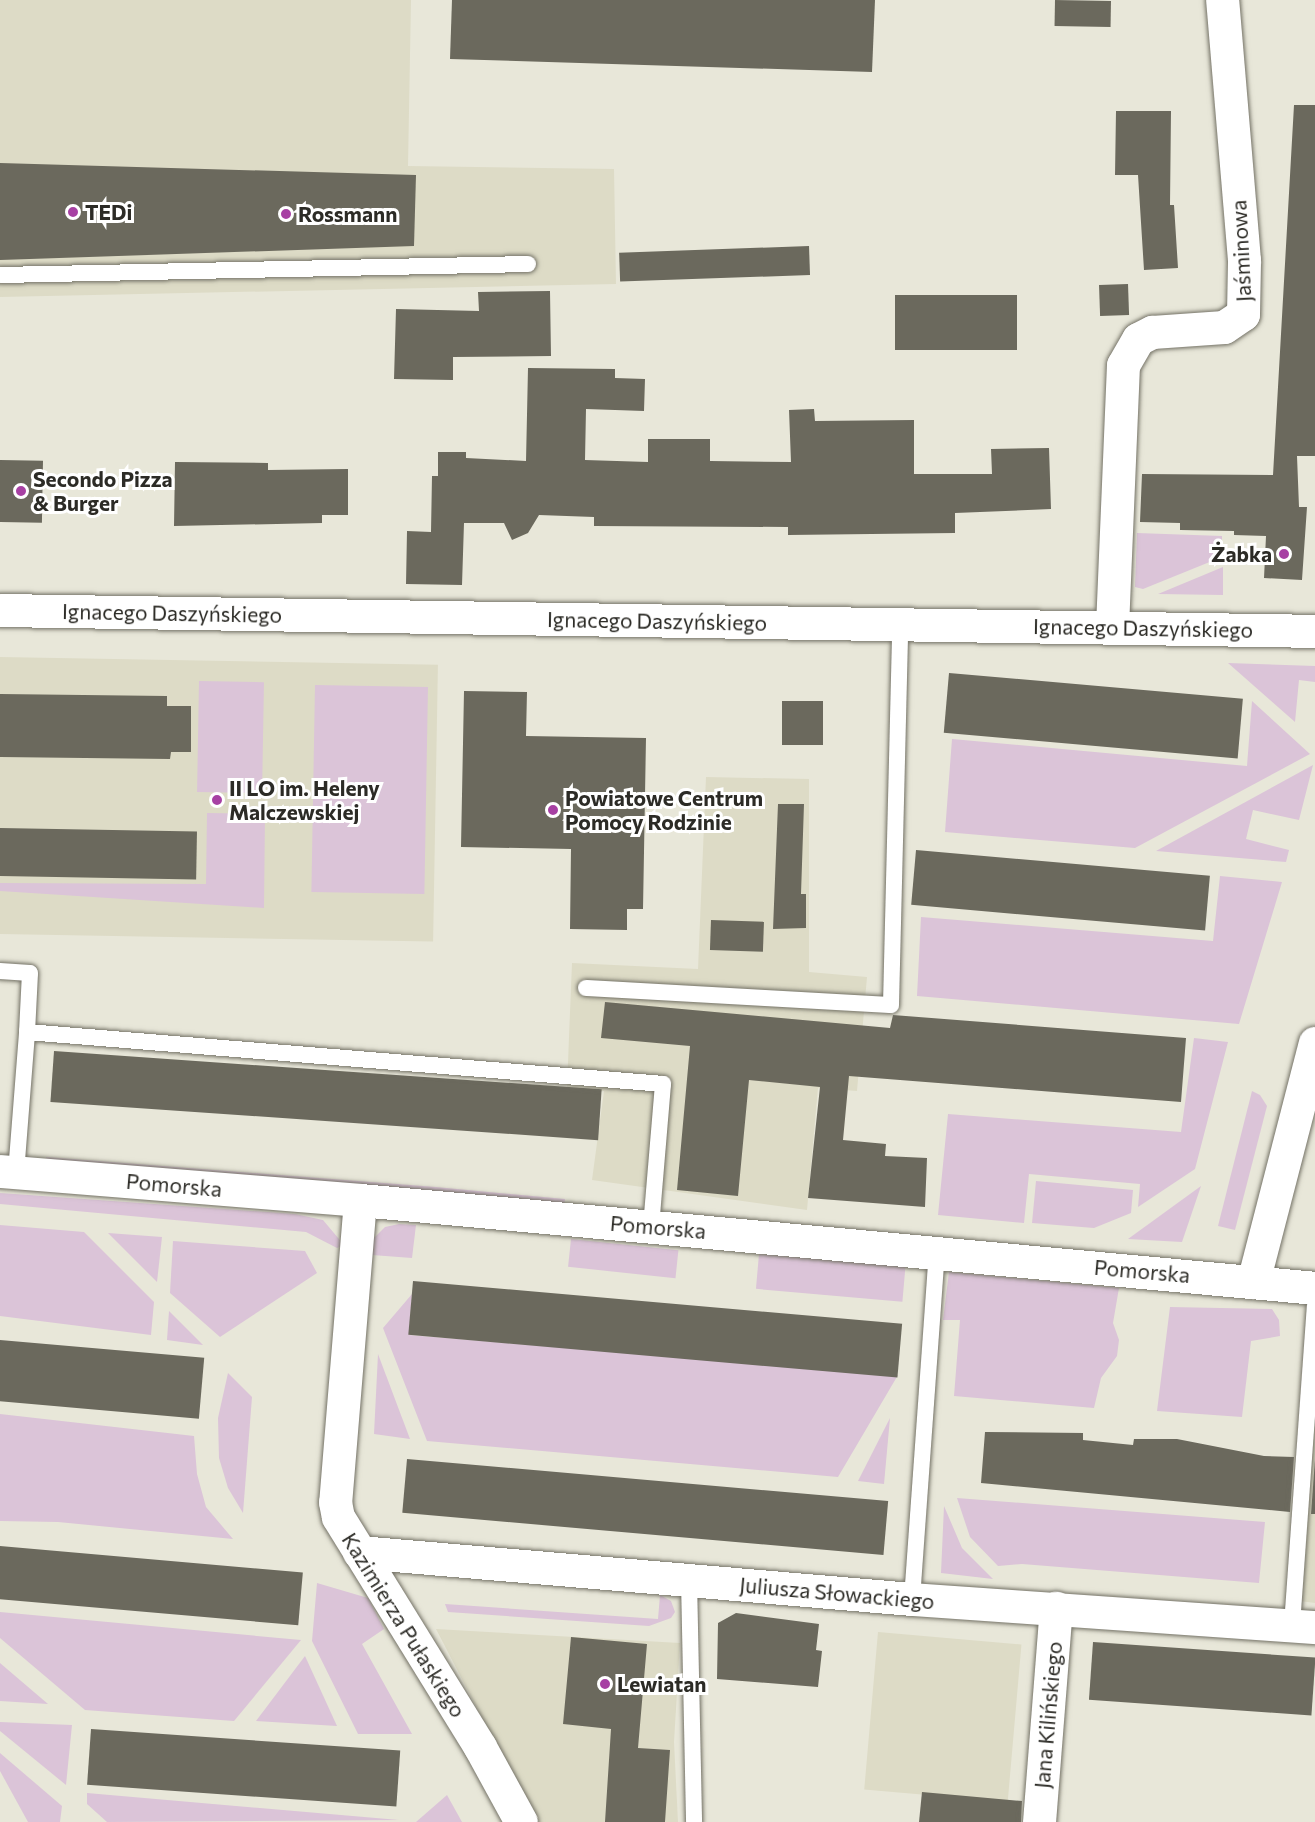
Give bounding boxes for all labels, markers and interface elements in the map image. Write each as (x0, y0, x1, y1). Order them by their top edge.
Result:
place label: TEDi (85, 199, 132, 225)
street label: Jaśminowa (1226, 199, 1256, 303)
place label: Rossmann (298, 201, 397, 227)
marker: TEDi (66, 205, 80, 219)
marker: Rossmann (279, 207, 293, 221)
place label: Secondo Pizza & Burger (33, 466, 173, 516)
marker: Secondo Pizza & Burger (14, 484, 28, 498)
place label: Żabka (1211, 541, 1272, 567)
marker: Żabka (1277, 547, 1291, 561)
street label: Ignacego Daszyńskiego (62, 598, 282, 628)
street label: Ignacego Daszyńskiego (547, 606, 767, 636)
street label: Ignacego Daszyńskiego (1033, 613, 1253, 643)
place label: II LO im. Heleny Malczewskiej (229, 775, 380, 825)
place label: Powiatowe Centrum Pomocy Rodzinie (565, 785, 763, 835)
marker: II LO im. Heleny Malczewskiej (210, 793, 224, 807)
marker: Powiatowe Centrum Pomocy Rodzinie (546, 803, 560, 817)
street label: Pomorska (125, 1168, 223, 1202)
street label: Pomorska (609, 1210, 707, 1244)
street label: Pomorska (1093, 1254, 1191, 1288)
street label: Kazimierza Pułaskiego (337, 1528, 471, 1722)
street label: Juliusza Słowackiego (738, 1572, 936, 1614)
street label: Jana Kilińskiego (1029, 1640, 1067, 1790)
place label: Lewiatan (617, 1671, 706, 1697)
marker: Lewiatan (598, 1677, 612, 1691)

